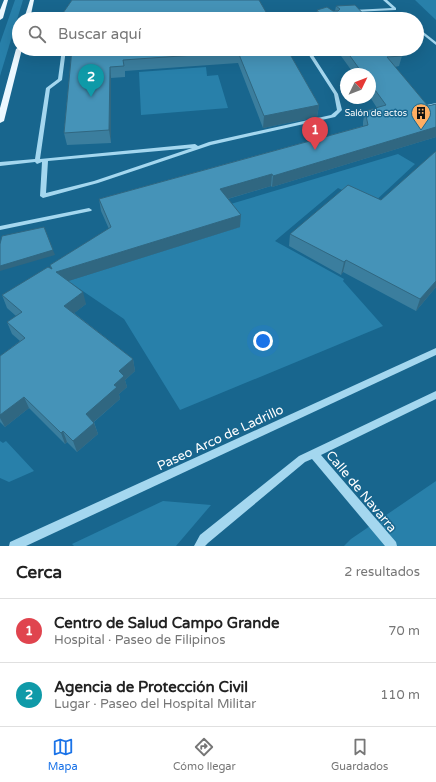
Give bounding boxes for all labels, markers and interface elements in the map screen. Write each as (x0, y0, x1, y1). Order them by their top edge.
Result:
search box (12, 12, 424, 56)
icon: search (26, 23, 48, 45)
text: Buscar aquí (58, 25, 141, 43)
pin: 2 (78, 64, 104, 97)
north arrow (340, 68, 376, 104)
building icon: Salón de actos (410, 102, 432, 130)
place label: Salón de actos (345, 108, 407, 119)
pin: 1 (302, 117, 328, 150)
your location (253, 331, 273, 351)
street label: Paseo Arco de Ladrillo (155, 402, 286, 474)
street label: Calle de Navarra (322, 448, 400, 536)
text: Cerca (16, 562, 62, 583)
text: 2 resultados (344, 564, 420, 580)
text: Centro de Salud Campo Grande (54, 614, 279, 632)
text: 1 (25, 623, 33, 639)
text: 70 m (388, 623, 420, 639)
text: Hospital · Paseo de Filipinos (54, 632, 225, 648)
text: Agencia de Protección Civil (54, 678, 248, 696)
text: 2 (25, 687, 33, 703)
text: 110 m (380, 687, 420, 703)
text: Lugar · Paseo del Hospital Militar (54, 696, 256, 712)
tab: Mapa (48, 736, 78, 773)
tab: Cómo llegar (173, 736, 236, 773)
tab: Guardados (331, 736, 388, 773)

